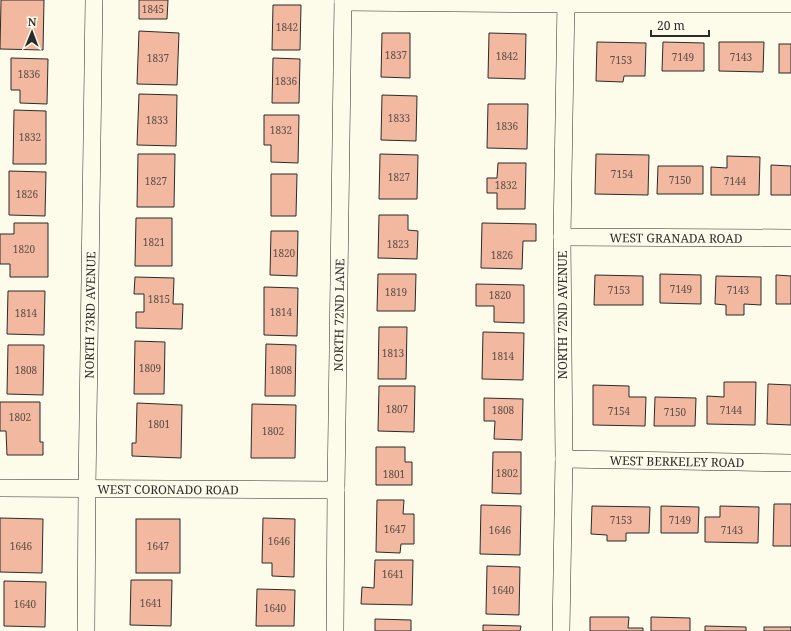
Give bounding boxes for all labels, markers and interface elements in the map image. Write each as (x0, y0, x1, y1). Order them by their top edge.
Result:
house number: 1845 (142, 2, 164, 16)
north arrow (12, 12, 52, 52)
scale bar (651, 12, 709, 38)
text: N (28, 14, 37, 29)
text: 20 m (657, 17, 685, 34)
house number: 1842 (276, 20, 298, 34)
house number: 1837 (385, 48, 408, 62)
house number: 1842 (496, 49, 518, 63)
house number: 7149 (672, 50, 694, 64)
house number: 7143 (730, 50, 753, 64)
house number: 1837 (147, 51, 170, 65)
house number: 7153 (610, 53, 633, 67)
house number: 1836 (18, 67, 41, 81)
house number: 1836 (275, 74, 298, 88)
house number: 1833 (388, 111, 411, 125)
house number: 1833 (146, 113, 169, 127)
house number: 1836 (496, 119, 519, 133)
house number: 1832 (270, 123, 292, 137)
house number: 1832 (19, 130, 41, 144)
house number: 7154 (611, 167, 634, 181)
house number: 1827 (388, 170, 411, 184)
house number: 7150 (669, 173, 692, 187)
house number: 1827 (145, 174, 168, 188)
house number: 7144 (724, 174, 747, 188)
house number: 1832 (495, 178, 517, 192)
house number: 1826 (16, 187, 39, 201)
street label: WEST GRANADA ROAD (609, 229, 743, 246)
house number: 1821 (143, 235, 165, 249)
house number: 1823 (387, 237, 410, 251)
house number: 1820 (13, 242, 36, 256)
house number: 1820 (273, 246, 296, 260)
house number: 1826 (491, 248, 514, 262)
street label: NORTH 73RD AVENUE (80, 251, 99, 379)
street label: NORTH 72ND AVENUE (554, 251, 571, 379)
street label: NORTH 72ND LANE (329, 259, 348, 372)
house number: 7149 (670, 282, 692, 296)
house number: 7153 (608, 283, 631, 297)
house number: 7143 (727, 283, 750, 297)
house number: 1819 (385, 285, 407, 299)
house number: 1820 (489, 288, 512, 302)
house number: 1815 (148, 292, 170, 306)
house number: 1814 (270, 305, 293, 319)
house number: 1814 (15, 306, 38, 320)
house number: 1813 (382, 346, 405, 360)
house number: 1814 (492, 349, 515, 363)
house number: 1809 (139, 361, 161, 375)
house number: 1808 (15, 363, 38, 377)
house number: 1808 (270, 363, 293, 377)
house number: 1807 (386, 402, 409, 416)
house number: 1808 (492, 403, 515, 417)
house number: 7144 (720, 403, 743, 417)
house number: 7154 (608, 404, 631, 418)
house number: 7150 (664, 405, 687, 419)
house number: 1802 (9, 410, 31, 424)
house number: 1801 (148, 417, 170, 431)
house number: 1802 (262, 424, 284, 438)
street label: WEST BERKELEY ROAD (609, 451, 745, 471)
house number: 1802 (496, 466, 518, 480)
house number: 1801 (383, 467, 405, 481)
street label: WEST CORONADO ROAD (97, 480, 239, 498)
house number: 7153 (610, 513, 633, 527)
house number: 7149 (669, 513, 691, 527)
house number: 1647 (384, 522, 407, 536)
house number: 1646 (489, 523, 512, 537)
house number: 7143 (721, 523, 744, 537)
house number: 1646 (268, 534, 291, 548)
house number: 1646 (10, 539, 33, 553)
house number: 1647 (147, 539, 170, 553)
house number: 1641 (382, 567, 404, 581)
house number: 1640 (492, 583, 515, 597)
house number: 1641 (140, 596, 162, 610)
house number: 1640 (14, 597, 37, 611)
house number: 1640 (264, 601, 287, 615)

